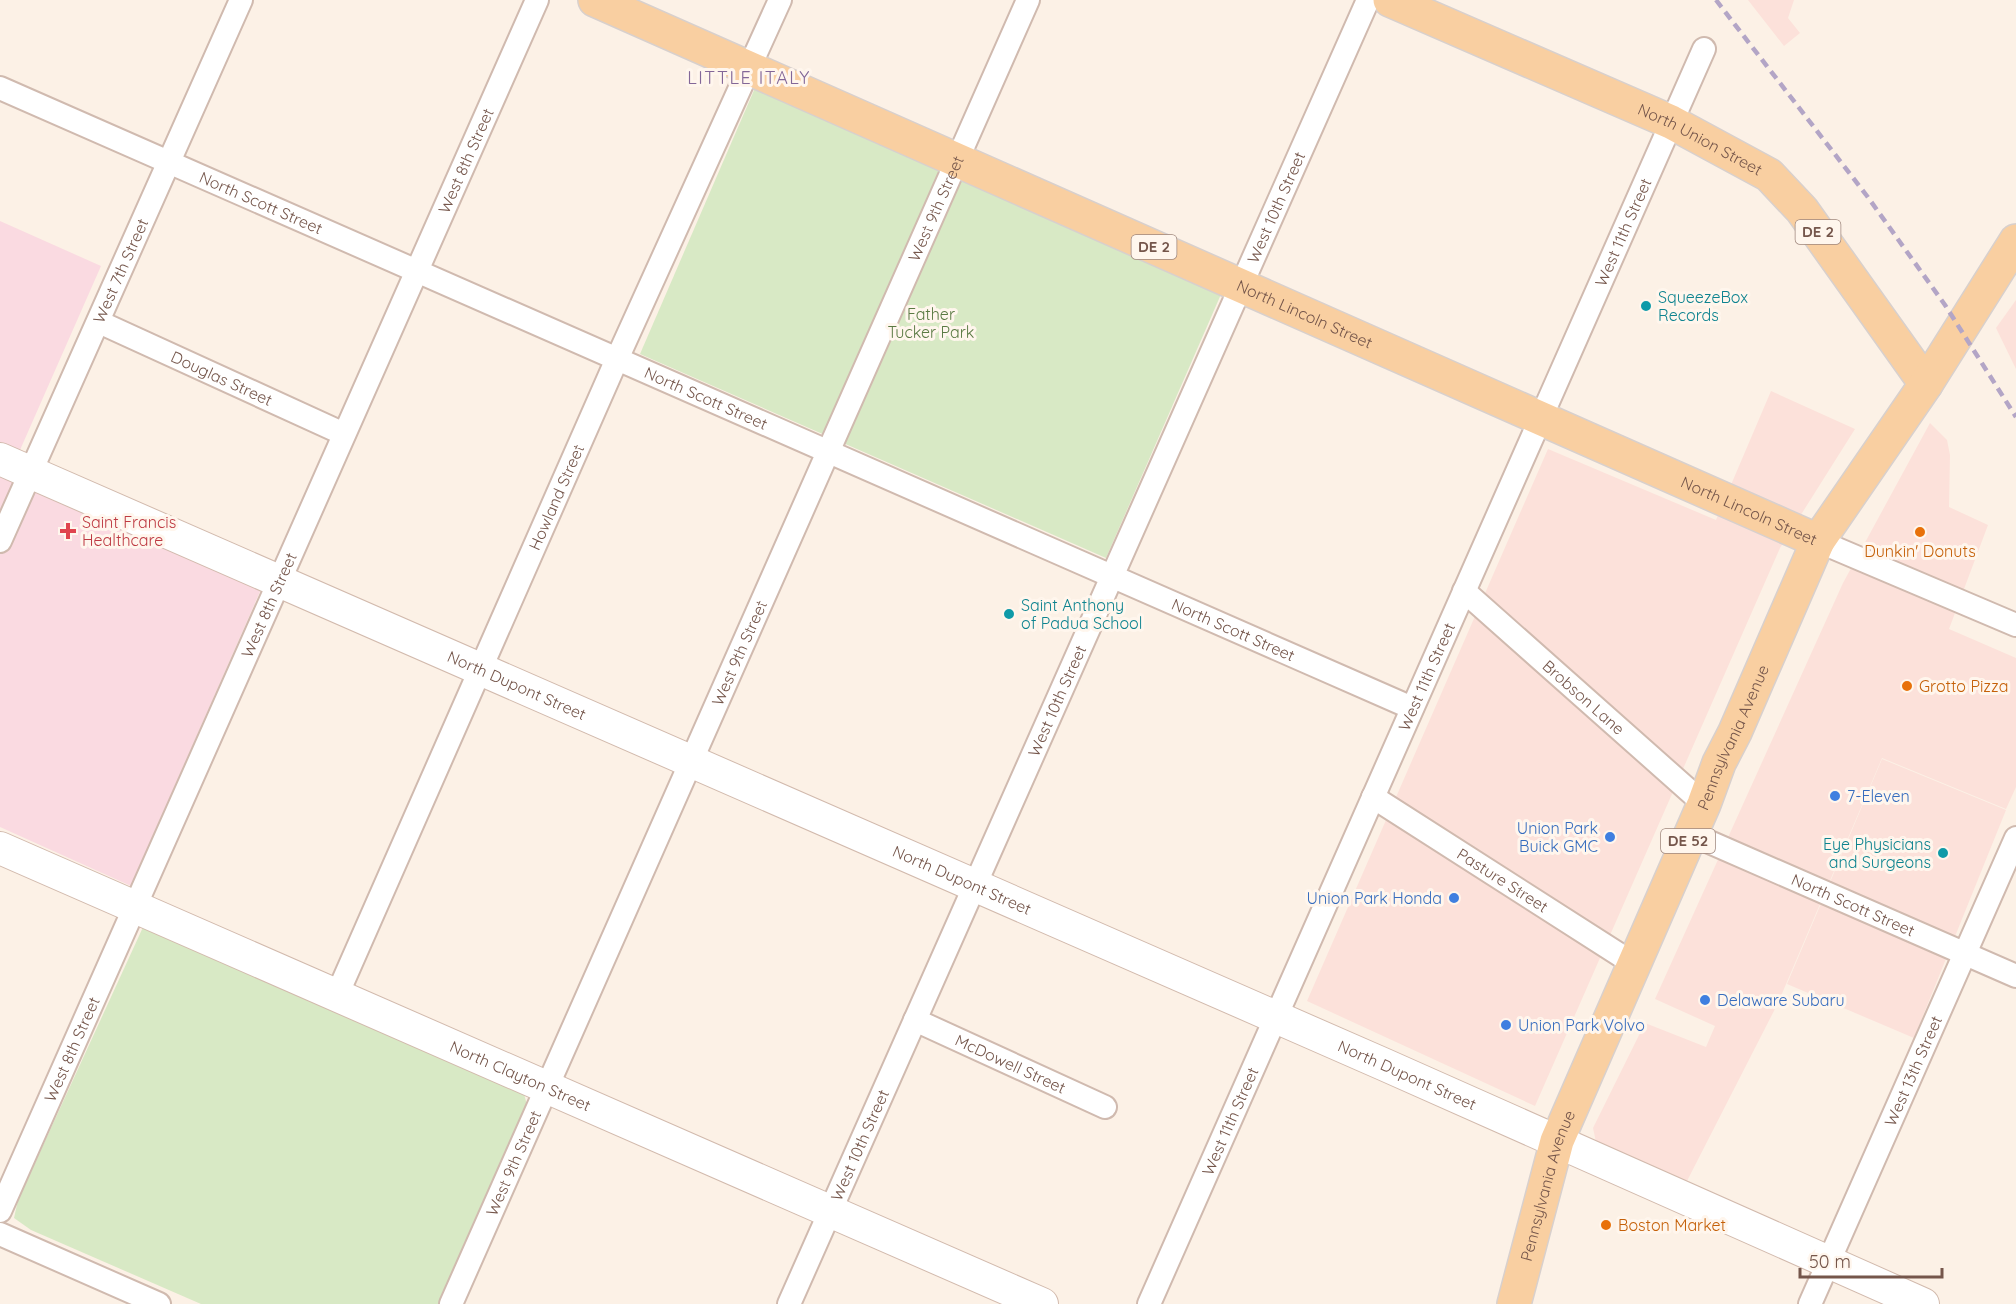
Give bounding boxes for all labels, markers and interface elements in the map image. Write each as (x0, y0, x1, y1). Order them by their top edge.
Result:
district label: LITTLE ITALY (687, 66, 811, 89)
street label: North Union Street (1635, 99, 1766, 180)
street label: West 8th Street (434, 105, 498, 216)
street label: West 10th Street (1243, 148, 1309, 266)
street label: West 9th Street (904, 153, 968, 264)
street label: North Scott Street (196, 167, 326, 238)
street label: West 11th Street (1590, 175, 1656, 289)
street label: West 7th Street (88, 215, 152, 326)
road number: DE 2 (1796, 220, 1840, 244)
road number: DE 2 (1132, 235, 1176, 259)
street label: North Lincoln Street (1234, 275, 1376, 353)
place label: SqueezeBox Records (1658, 287, 1748, 325)
marker: SqueezeBox Records (1639, 299, 1653, 313)
park label: Father Tucker Park (888, 304, 974, 342)
street label: Douglas Street (168, 346, 276, 410)
street label: North Scott Street (641, 362, 771, 434)
street label: Howland Street (524, 441, 588, 553)
street label: North Lincoln Street (1678, 472, 1820, 549)
place label: Saint Francis Healthcare (82, 512, 176, 550)
marker: Saint Francis Healthcare (59, 522, 77, 540)
marker: Dunkin' Donuts (1913, 525, 1927, 539)
place label: Dunkin' Donuts (1864, 541, 1976, 561)
street label: West 8th Street (237, 549, 301, 661)
street label: North Scott Street (1169, 594, 1298, 665)
place label: Saint Anthony of Padua School (1021, 595, 1142, 633)
street label: West 9th Street (707, 597, 771, 709)
marker: Saint Anthony of Padua School (1002, 607, 1016, 621)
street label: West 11th Street (1394, 619, 1459, 734)
street label: West 10th Street (1023, 642, 1090, 760)
street label: North Dupont Street (444, 646, 589, 724)
street label: Brobson Lane (1539, 656, 1629, 739)
street label: Pennsylvania Avenue (1693, 662, 1773, 813)
place label: Grotto Pizza (1919, 676, 2008, 696)
marker: Grotto Pizza (1900, 679, 1914, 693)
place label: 7-Eleven (1847, 786, 1910, 806)
marker: 7-Eleven (1828, 789, 1842, 803)
place label: Union Park Buick GMC (1517, 818, 1598, 856)
road number: DE 52 (1661, 829, 1715, 853)
marker: Union Park Buick GMC (1603, 830, 1617, 844)
place label: Eye Physicians and Surgeons (1823, 834, 1931, 872)
street label: North Dupont Street (890, 841, 1034, 919)
street label: Pasture Street (1453, 843, 1552, 917)
marker: Eye Physicians and Surgeons (1936, 846, 1950, 860)
street label: North Scott Street (1789, 869, 1918, 941)
place label: Union Park Honda (1307, 888, 1442, 908)
marker: Union Park Honda (1447, 891, 1461, 905)
place label: Delaware Subaru (1717, 990, 1845, 1010)
marker: Delaware Subaru (1698, 993, 1712, 1007)
street label: West 8th Street (40, 994, 104, 1105)
street label: West 13th Street (1880, 1012, 1946, 1129)
place label: Union Park Volvo (1518, 1015, 1645, 1035)
marker: Union Park Volvo (1499, 1018, 1513, 1032)
street label: McDowell Street (952, 1030, 1069, 1098)
street label: North Clayton Street (447, 1036, 594, 1115)
street label: North Dupont Street (1335, 1036, 1479, 1114)
street label: West 11th Street (1197, 1064, 1263, 1178)
street label: West 10th Street (826, 1086, 893, 1204)
street label: West 9th Street (481, 1107, 545, 1219)
street label: Pennsylvania Avenue (1516, 1107, 1579, 1263)
place label: Boston Market (1618, 1215, 1726, 1235)
marker: Boston Market (1599, 1218, 1613, 1232)
scale bar (1800, 1241, 1942, 1279)
text: 50 m (1809, 1250, 1851, 1273)

